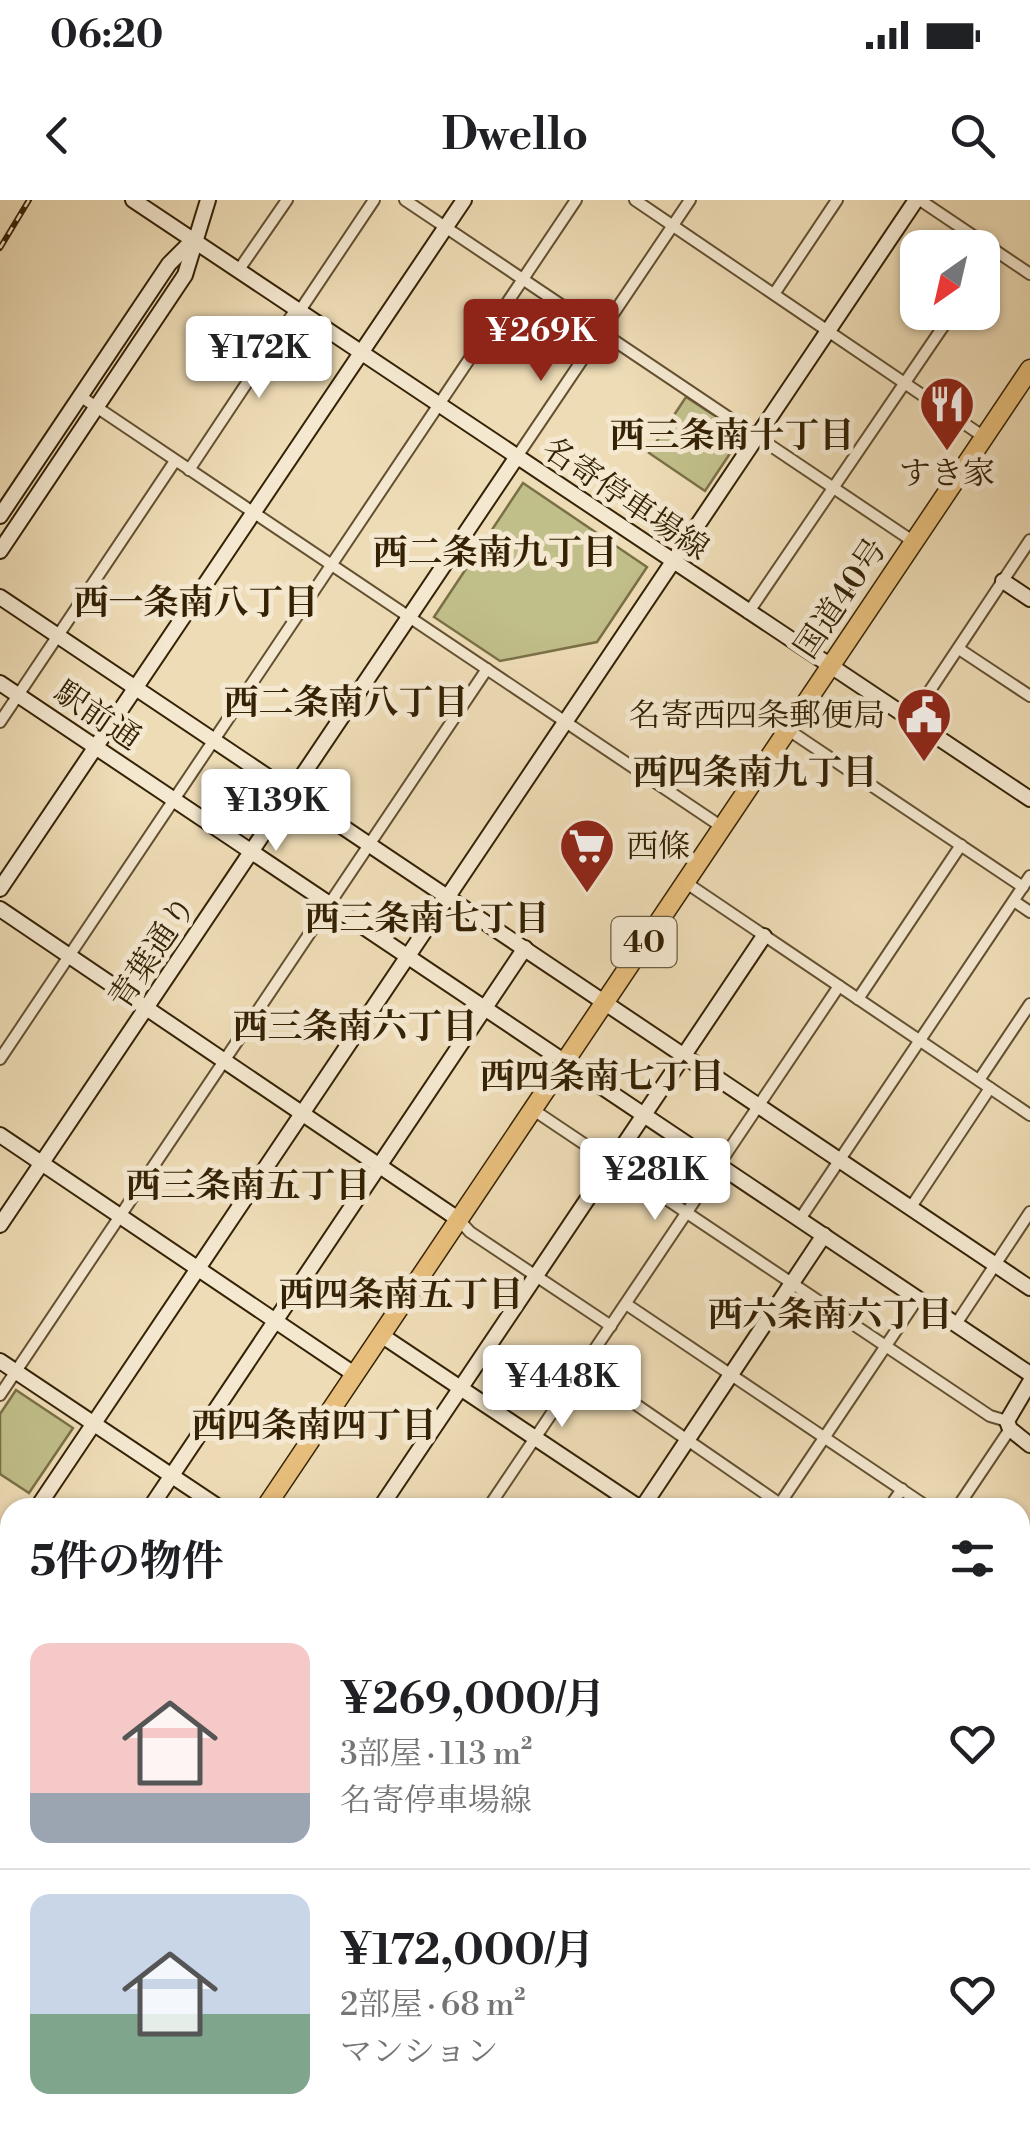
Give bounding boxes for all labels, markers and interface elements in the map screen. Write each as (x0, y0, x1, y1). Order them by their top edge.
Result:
text: 06:20 (50, 12, 163, 59)
text: Dwello (442, 107, 588, 164)
icon: back (30, 108, 85, 163)
icon: search (945, 108, 1000, 163)
north arrow (900, 230, 1000, 330)
map controls (900, 230, 1000, 330)
pin: ¥269K (471, 299, 611, 384)
text: ¥269K (486, 311, 596, 351)
pin: ¥172K (189, 316, 329, 401)
text: ¥172K (208, 328, 310, 368)
restaurant icon: すき家 (917, 374, 977, 453)
district label: 西三条南十丁目 (609, 415, 855, 458)
street label: 名寄停車場線 (535, 429, 716, 569)
place label: すき家 (899, 454, 995, 494)
street label: 国道40号 (786, 531, 896, 666)
district label: 西二条南九丁目 (372, 532, 618, 575)
district label: 西一条南八丁目 (73, 582, 319, 625)
street label: 駅前通 (46, 672, 148, 759)
district label: 西二条南八丁目 (223, 682, 469, 725)
public building icon: 名寄西四条郵便局 (894, 685, 954, 764)
place label: 名寄西四条郵便局 (629, 696, 885, 736)
district label: 西四条南九丁目 (632, 752, 878, 795)
pin: ¥139K (206, 769, 346, 854)
text: ¥139K (223, 781, 329, 821)
supermarket icon: 西條 (557, 816, 617, 895)
place label: 西條 (626, 827, 690, 867)
street label: 青葉通り (100, 888, 205, 1017)
district label: 西三条南七丁目 (304, 898, 550, 941)
road number: 40 (612, 917, 676, 967)
district label: 西三条南六丁目 (232, 1006, 478, 1049)
district label: 西四条南七丁目 (479, 1056, 725, 1099)
pin: ¥281K (585, 1138, 725, 1223)
text: ¥281K (602, 1150, 708, 1190)
district label: 西三条南五丁目 (125, 1165, 371, 1208)
district label: 西四条南五丁目 (278, 1274, 524, 1317)
district label: 西六条南六丁目 (707, 1294, 953, 1337)
pin: ¥448K (492, 1345, 632, 1430)
text: ¥448K (505, 1357, 619, 1397)
district label: 西四条南四丁目 (191, 1405, 437, 1448)
icon: filters (945, 1531, 1000, 1586)
text: 5件の物件 (30, 1536, 224, 1589)
text: ¥269,000/月 (340, 1674, 606, 1727)
icon: home (110, 1683, 230, 1803)
icon: heart (945, 1716, 1000, 1771)
text: 3部屋 · 113 m² (340, 1734, 532, 1774)
text: 名寄停車場線 (340, 1781, 532, 1821)
text: ¥172,000/月 (340, 1925, 595, 1978)
icon: home (110, 1934, 230, 2054)
icon: heart (945, 1967, 1000, 2022)
text: 2部屋 · 68 m² (340, 1985, 526, 2025)
text: マンション (340, 2032, 499, 2072)

